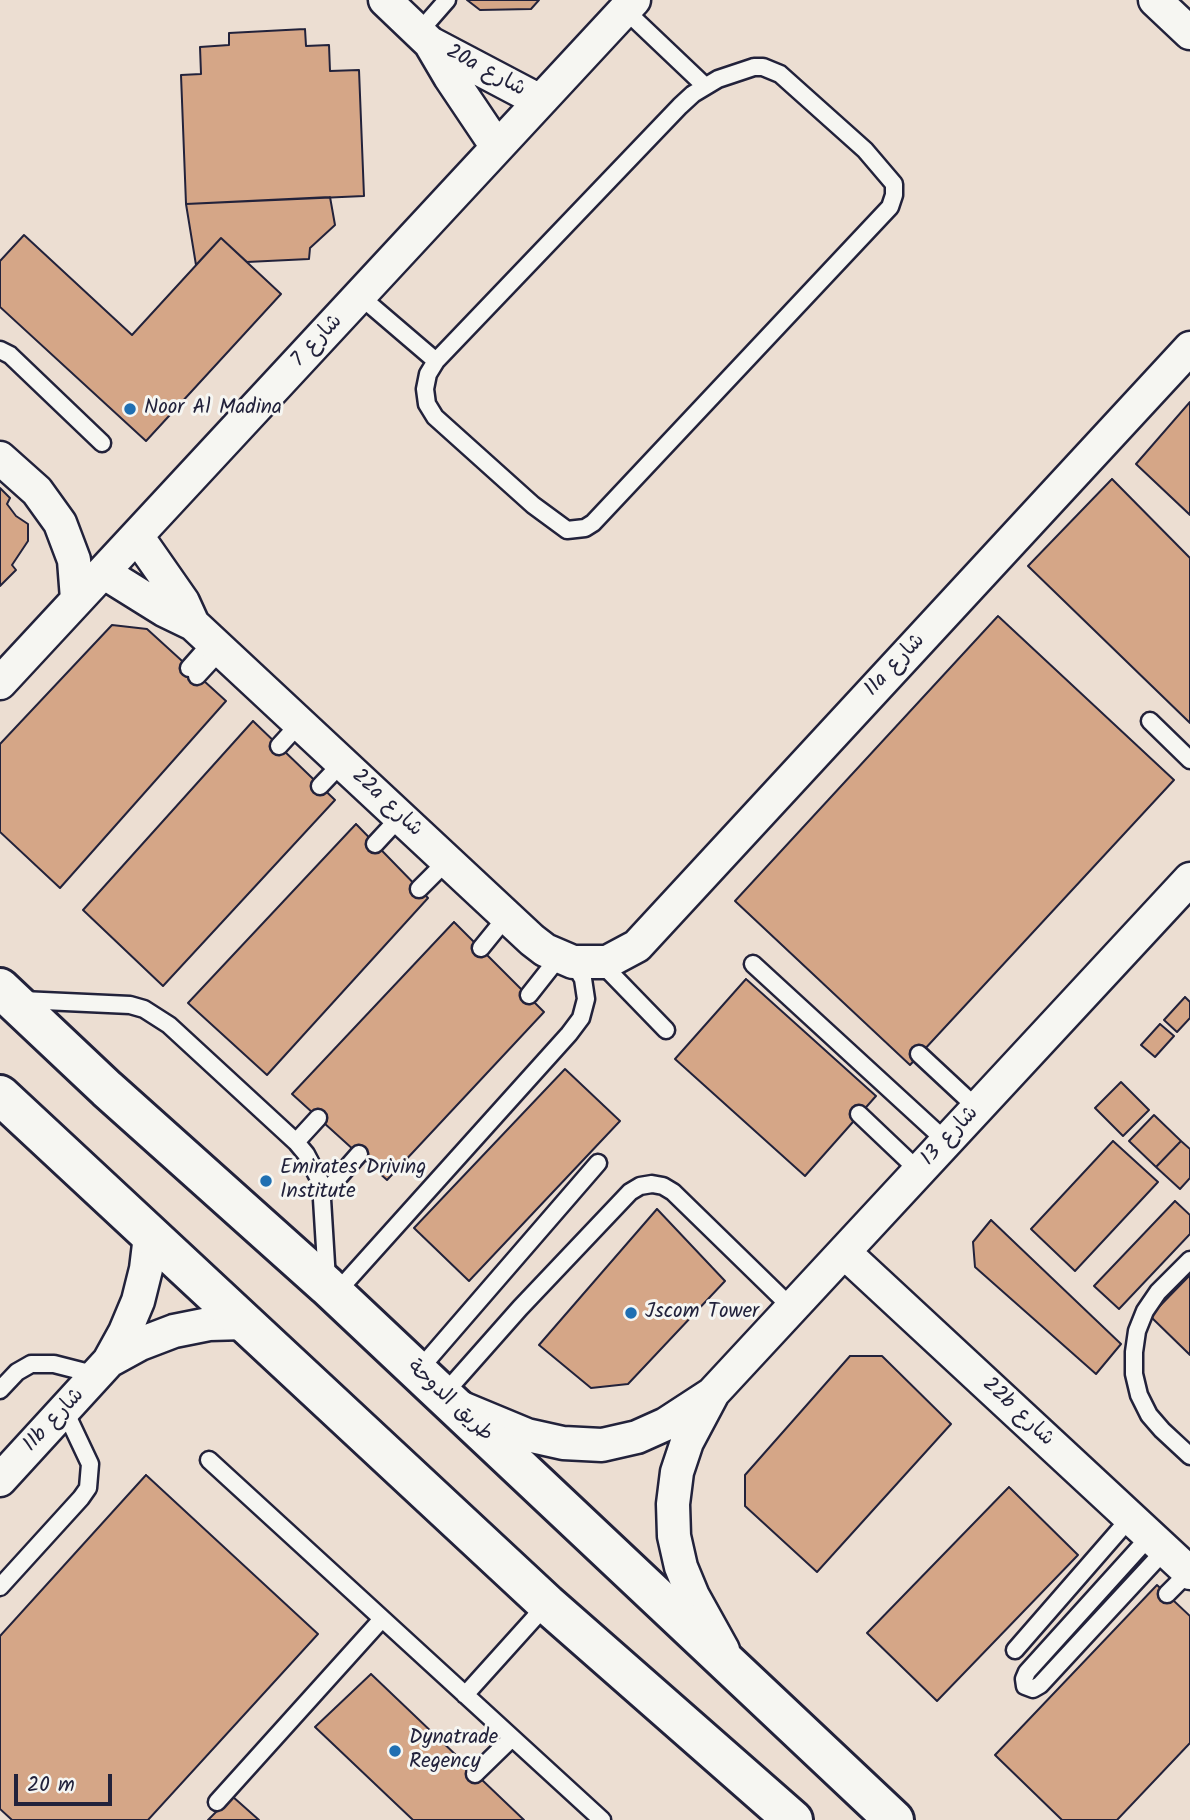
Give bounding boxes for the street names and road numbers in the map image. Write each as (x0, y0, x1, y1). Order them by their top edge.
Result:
street label: 20a شارع (441, 41, 529, 103)
street label: شارع 7 (287, 310, 349, 374)
street label: 11a شارع (861, 629, 931, 703)
street label: 22a شارع (345, 765, 427, 843)
street label: شارع 13 (917, 1102, 985, 1172)
street label: طريق الدوحة (401, 1356, 497, 1448)
street label: 22b شارع (976, 1373, 1058, 1453)
street label: 11b شارع (19, 1384, 91, 1458)

